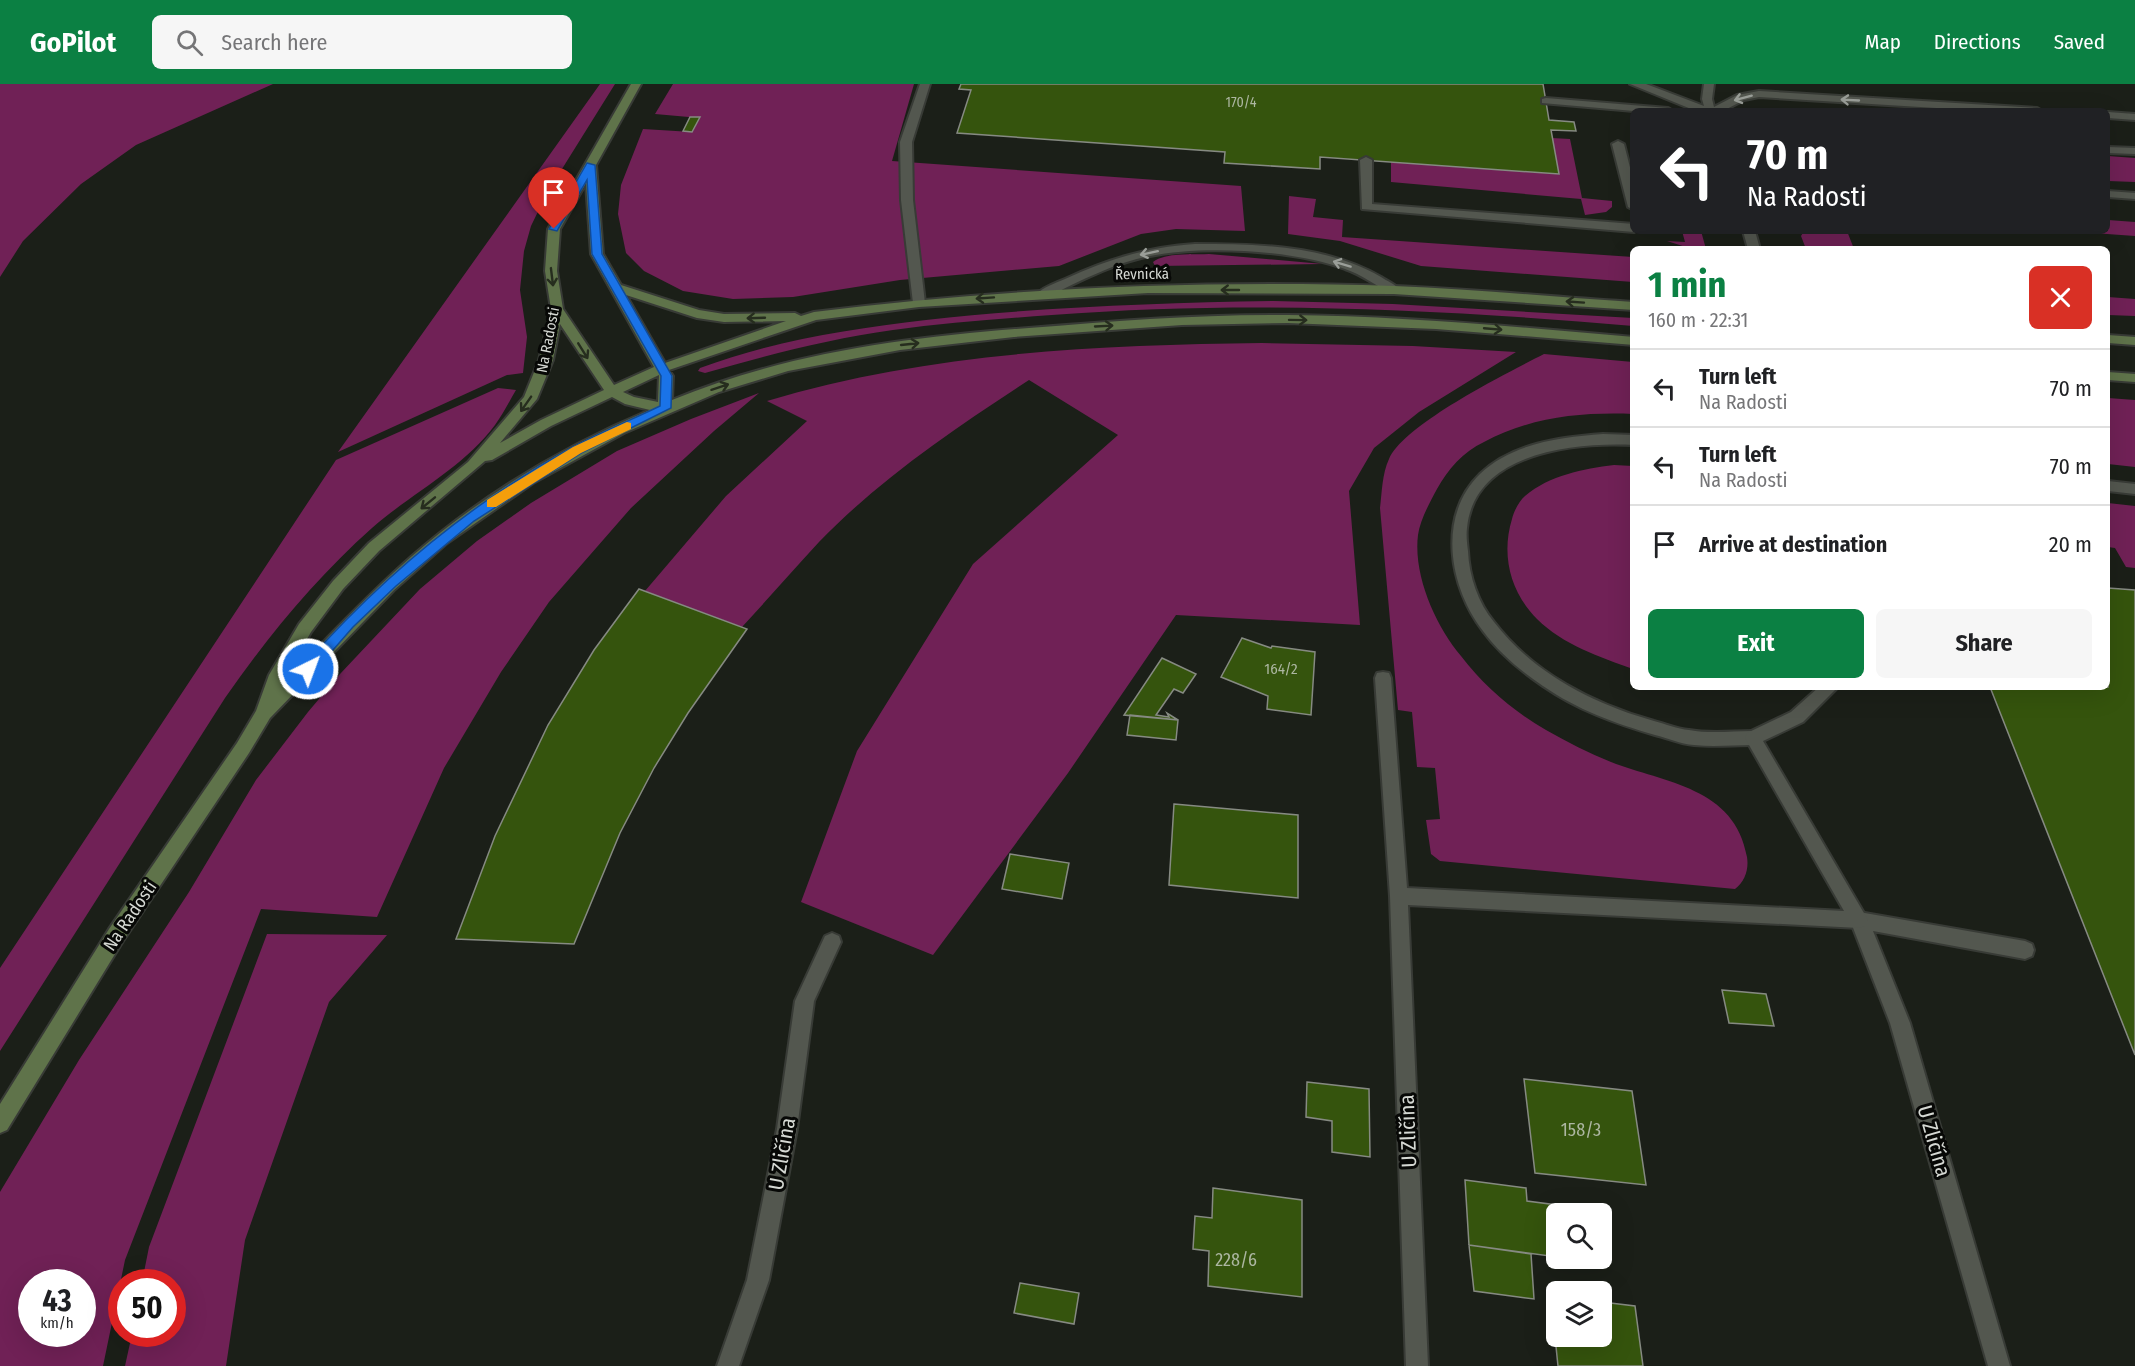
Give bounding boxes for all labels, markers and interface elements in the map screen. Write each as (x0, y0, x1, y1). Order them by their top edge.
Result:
search box (152, 15, 572, 69)
text: GoPilot (30, 26, 116, 59)
icon: search (173, 26, 206, 59)
text: Search here (221, 29, 327, 56)
text: Map (1864, 29, 1901, 55)
text: Directions (1934, 29, 2021, 55)
text: Saved (2054, 29, 2105, 55)
one-way arrow (1734, 92, 1753, 104)
house number: 170/4 (1226, 94, 1257, 111)
one-way arrow (1840, 94, 1860, 105)
text: 70 m (1747, 130, 1828, 180)
icon: left (1648, 132, 1726, 210)
pin (528, 167, 579, 229)
icon: arrive (537, 176, 570, 209)
text: Na Radosti (1747, 181, 1866, 213)
one-way arrow (1139, 248, 1159, 259)
one-way arrow (1333, 258, 1352, 269)
text: 1 min (1648, 263, 1726, 307)
street label: Řevnická (1115, 265, 1169, 283)
one-way arrow (547, 266, 558, 286)
button: close (2029, 266, 2092, 329)
one-way arrow (1221, 284, 1241, 296)
one-way arrow (976, 293, 996, 304)
one-way arrow (1566, 296, 1586, 307)
street label: Na Radosti (533, 306, 563, 374)
text: 160 m · 22:31 (1648, 308, 1748, 332)
one-way arrow (746, 312, 766, 323)
one-way arrow (1288, 315, 1308, 326)
one-way arrow (1093, 320, 1113, 331)
one-way arrow (1482, 324, 1502, 335)
one-way arrow (899, 338, 919, 349)
one-way arrow (578, 342, 590, 359)
text: Turn left (1699, 363, 1777, 390)
icon: left (1648, 372, 1681, 405)
text: 70 m (2050, 375, 2092, 402)
one-way arrow (710, 381, 729, 392)
text: Na Radosti (1699, 390, 1788, 414)
one-way arrow (520, 396, 532, 412)
text: Turn left (1699, 441, 1777, 468)
icon: left (1648, 450, 1681, 483)
text: 70 m (2050, 453, 2092, 480)
text: Na Radosti (1699, 468, 1788, 492)
one-way arrow (420, 496, 436, 509)
icon: arrive (1648, 528, 1681, 561)
text: Arrive at destination (1699, 531, 1887, 558)
text: 20 m (2049, 531, 2092, 558)
button: Exit (1648, 609, 1864, 678)
button: Share (1876, 609, 2092, 678)
position arrow (276, 637, 340, 701)
house number: 164/2 (1264, 660, 1298, 678)
street label: Na Radosti (99, 877, 161, 955)
street label: U Zličína (1394, 1094, 1422, 1168)
street label: U Zličína (1911, 1102, 1957, 1180)
street label: U Zličína (763, 1116, 801, 1192)
house number: 158/3 (1561, 1119, 1601, 1141)
map controls (1546, 1203, 1612, 1347)
button: search (1546, 1203, 1612, 1269)
house number: 228/6 (1215, 1249, 1257, 1271)
speed limit sign: 50 (108, 1269, 186, 1347)
button: layers (1546, 1281, 1612, 1347)
text: 43 (42, 1283, 72, 1319)
text: km/h (40, 1314, 74, 1332)

